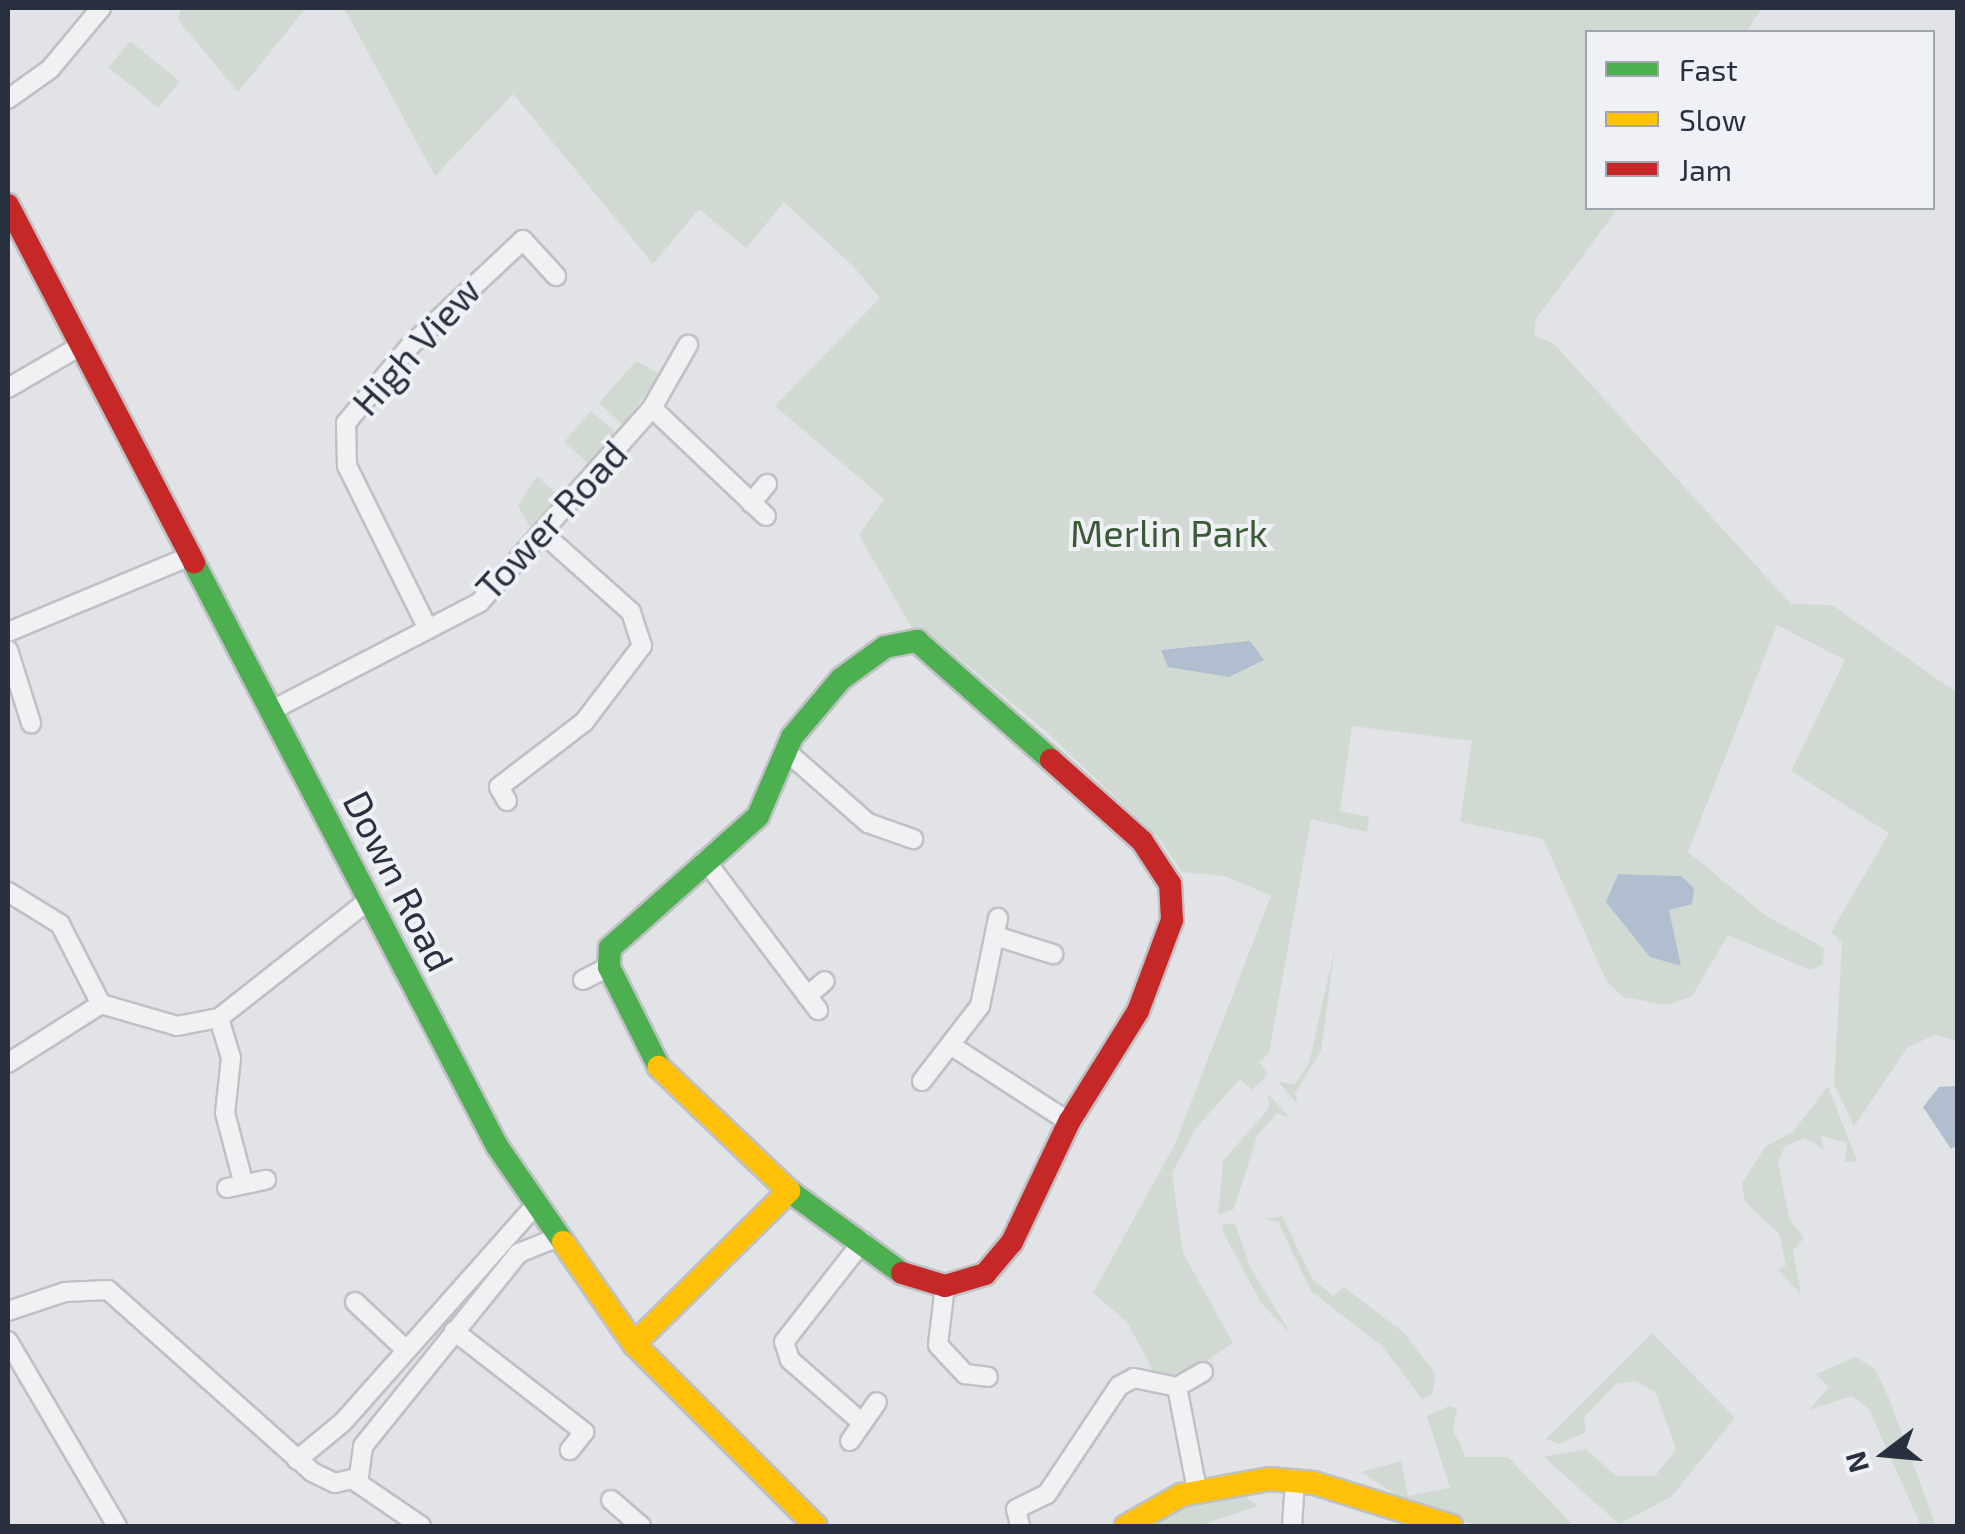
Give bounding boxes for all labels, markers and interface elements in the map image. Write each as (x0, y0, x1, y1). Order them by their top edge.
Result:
legend (1585, 30, 1935, 210)
text: Fast (1679, 51, 1738, 87)
text: Slow (1679, 101, 1746, 137)
text: Jam (1679, 151, 1732, 187)
street label: High View (342, 267, 490, 425)
street label: Tower Road (465, 431, 637, 609)
park label: Merlin Park (1070, 510, 1268, 556)
street label: Down Road (334, 783, 464, 979)
north arrow (1835, 1404, 1935, 1504)
text: N (1837, 1448, 1875, 1477)

